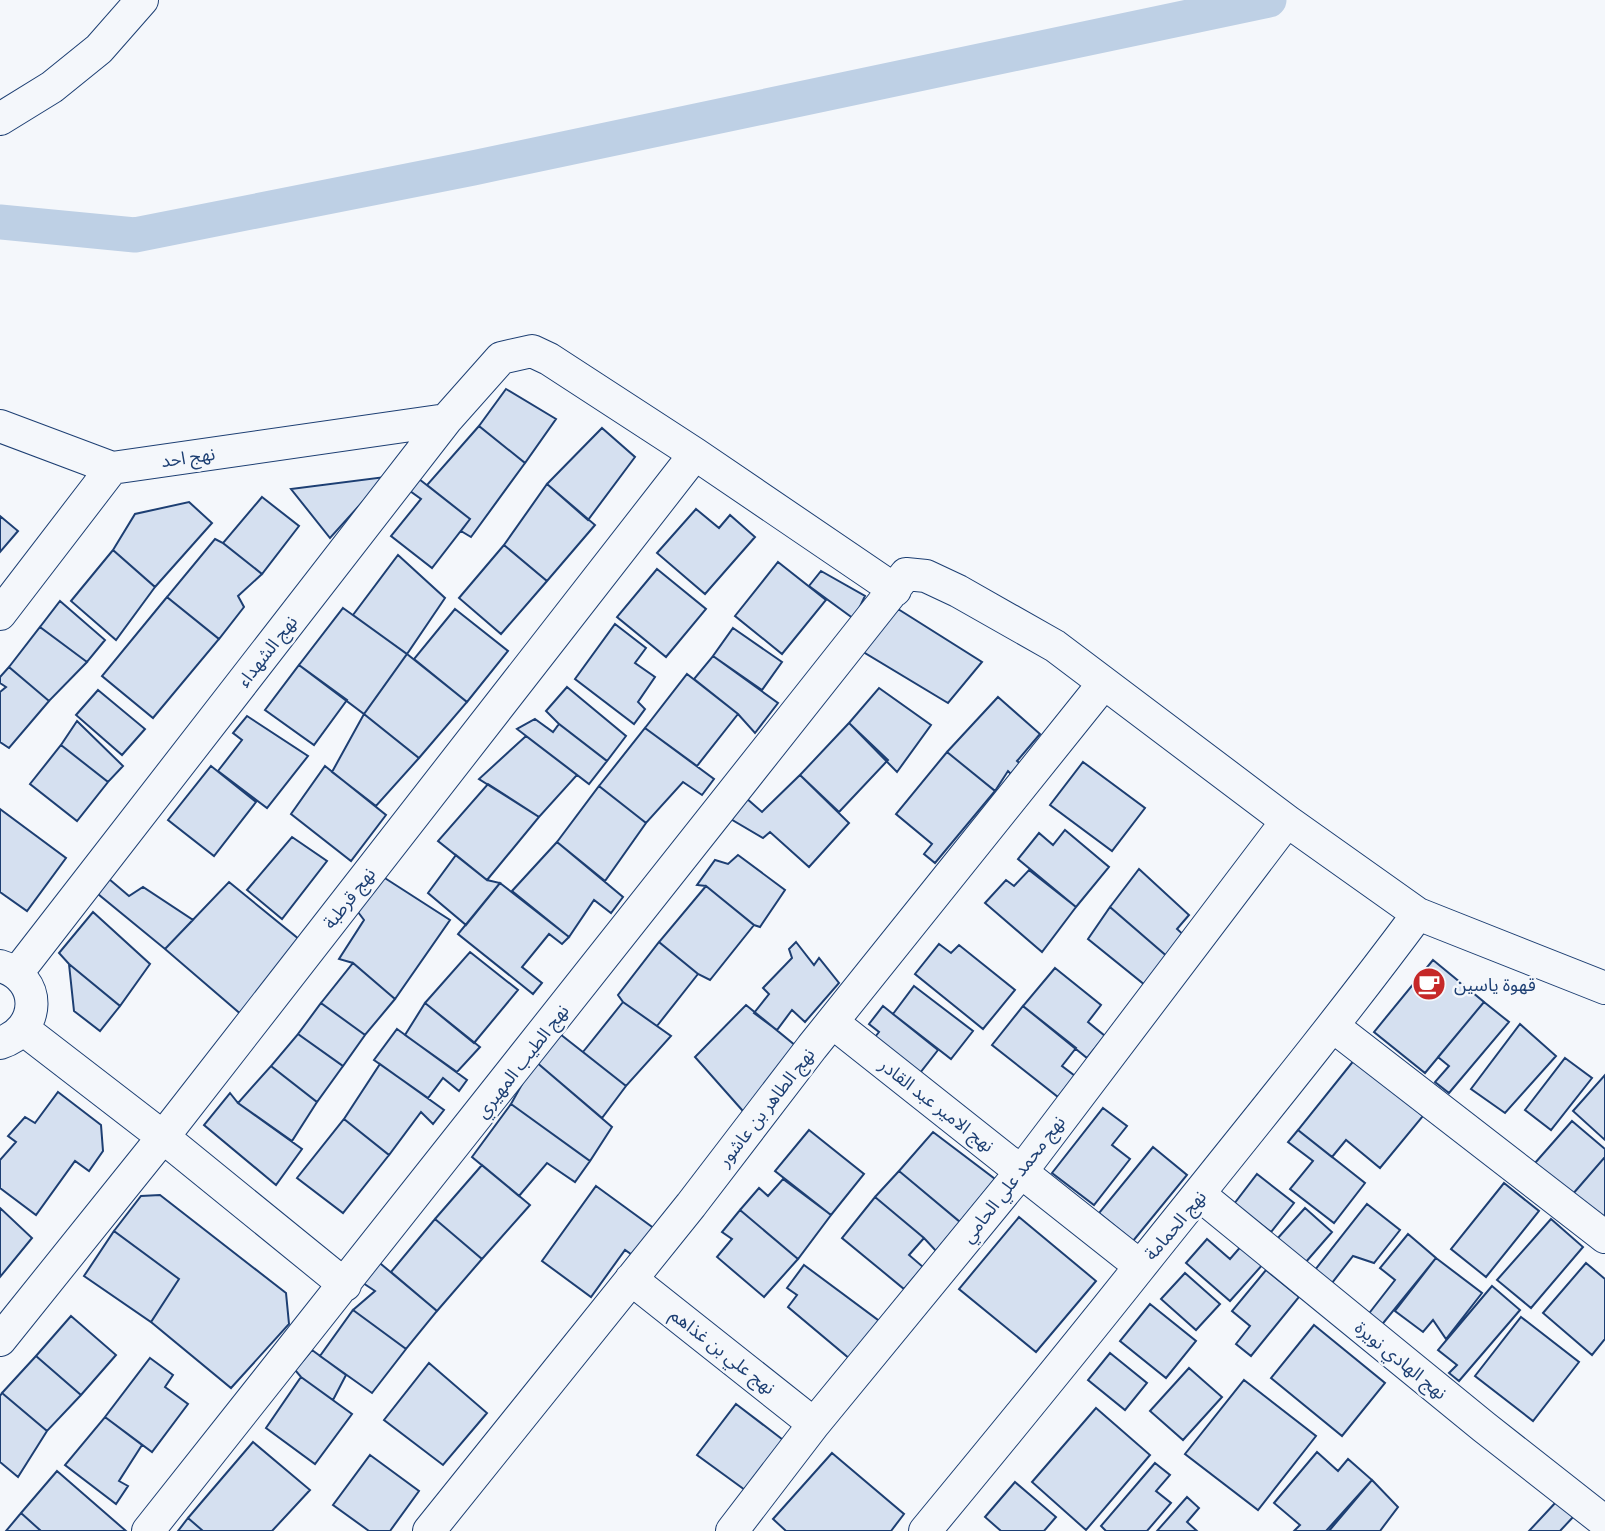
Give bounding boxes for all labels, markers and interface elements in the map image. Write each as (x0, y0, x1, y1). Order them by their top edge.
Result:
street label: نهج احد (160, 442, 217, 474)
street label: نهج الشهداء (232, 611, 304, 693)
street label: نهج قرطبة (318, 863, 382, 935)
cafe icon: قهوة ياسين (1410, 965, 1448, 1003)
place label: قهوة ياسين (1454, 973, 1536, 996)
street label: نهج الطيب المهيري (470, 999, 575, 1124)
street label: نهج الطاهر بن عاشور (712, 1043, 821, 1173)
street label: نهج الامير عبد القادر (873, 1052, 999, 1159)
street label: نهج محمد علي الحامي (956, 1111, 1072, 1249)
street label: نهج الحمامة (1139, 1185, 1212, 1266)
street label: نهج علي بن غذاهم (664, 1303, 780, 1401)
street label: نهج الهادي نويرة (1349, 1316, 1452, 1406)

